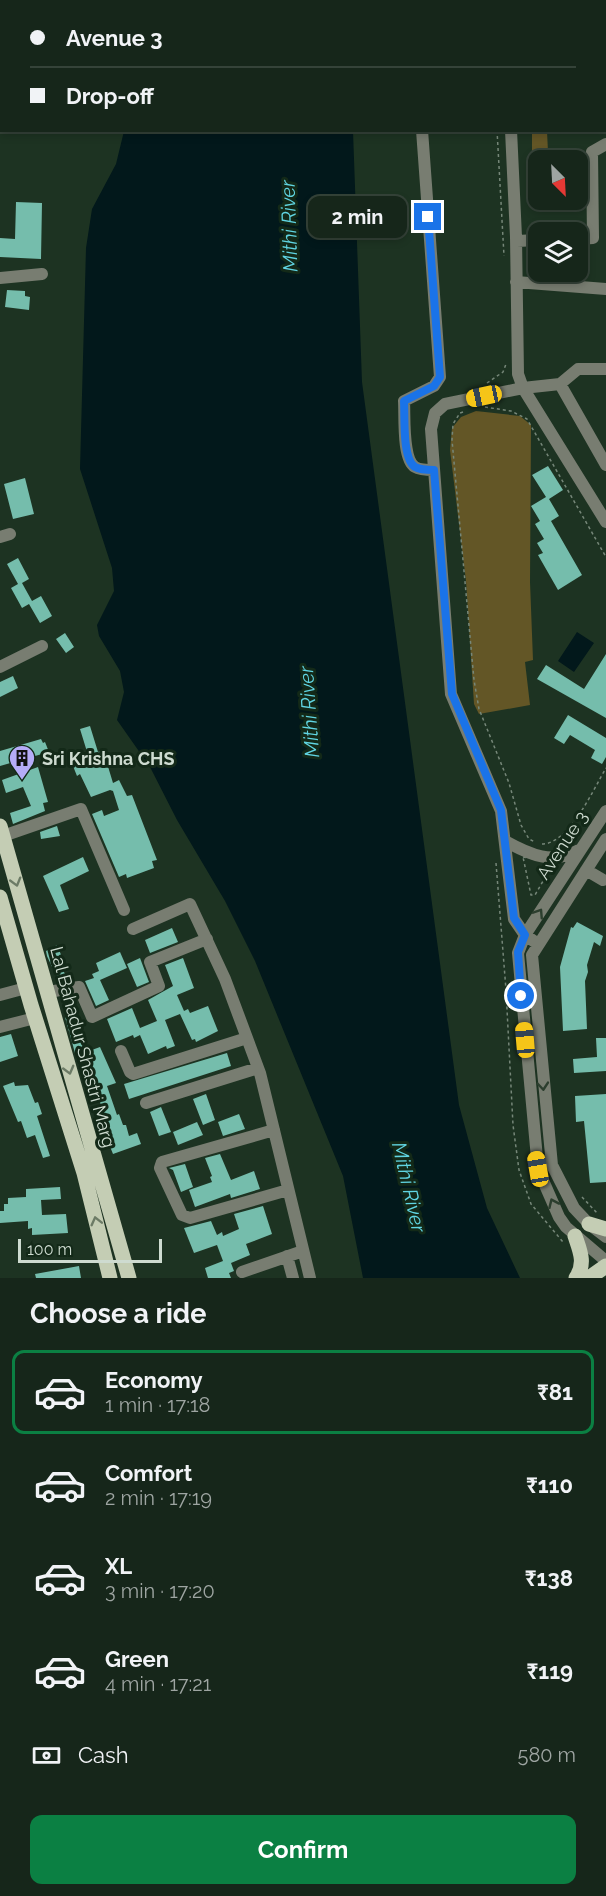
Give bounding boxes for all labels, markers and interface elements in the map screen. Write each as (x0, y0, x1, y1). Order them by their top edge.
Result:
text: Avenue 3 (66, 25, 163, 51)
text: Drop-off (66, 83, 154, 109)
north arrow (528, 150, 588, 210)
map controls (528, 150, 588, 282)
water label: Mithi River (275, 179, 303, 272)
callout: 2 min (308, 196, 407, 238)
route end (414, 203, 441, 230)
text: 2 min (332, 205, 383, 229)
button: layers (528, 222, 588, 282)
car (465, 383, 503, 409)
water label: Mithi River (294, 664, 324, 759)
building icon: Sri Krishna CHS (7, 743, 37, 781)
place label: Sri Krishna CHS (42, 748, 175, 769)
street label: Avenue 3 (532, 807, 592, 883)
one-way arrow (9, 876, 21, 887)
one-way arrow (532, 909, 543, 920)
street label: Lal Bahadur Shastri Marg (46, 944, 120, 1150)
route start (507, 982, 534, 1009)
car (514, 1021, 536, 1059)
one-way arrow (62, 1064, 74, 1075)
one-way arrow (536, 1081, 549, 1090)
water label: Mithi River (387, 1140, 431, 1236)
car (526, 1150, 550, 1188)
one-way arrow (548, 1199, 560, 1210)
one-way arrow (90, 1216, 103, 1226)
scale bar (18, 1236, 162, 1264)
text: 100 m (27, 1240, 72, 1259)
text: Choose a ride (30, 1298, 206, 1329)
icon: car (33, 1365, 87, 1419)
text: Economy (105, 1367, 203, 1393)
text: ₹81 (537, 1379, 573, 1405)
text: 1 min · 17:18 (105, 1393, 210, 1417)
icon: car (33, 1458, 87, 1512)
text: Comfort (105, 1460, 192, 1486)
text: ₹110 (526, 1472, 573, 1498)
text: 2 min · 17:19 (105, 1486, 212, 1510)
icon: car (33, 1551, 87, 1605)
text: XL (105, 1553, 132, 1579)
text: ₹138 (525, 1565, 573, 1591)
text: 3 min · 17:20 (105, 1579, 215, 1603)
icon: car (33, 1644, 87, 1698)
text: Green (105, 1646, 169, 1672)
text: ₹119 (527, 1658, 573, 1684)
text: 4 min · 17:21 (105, 1672, 211, 1696)
icon: cash (30, 1739, 63, 1772)
text: Cash (78, 1742, 129, 1768)
text: 580 m (518, 1743, 576, 1767)
button: Confirm (30, 1815, 576, 1884)

